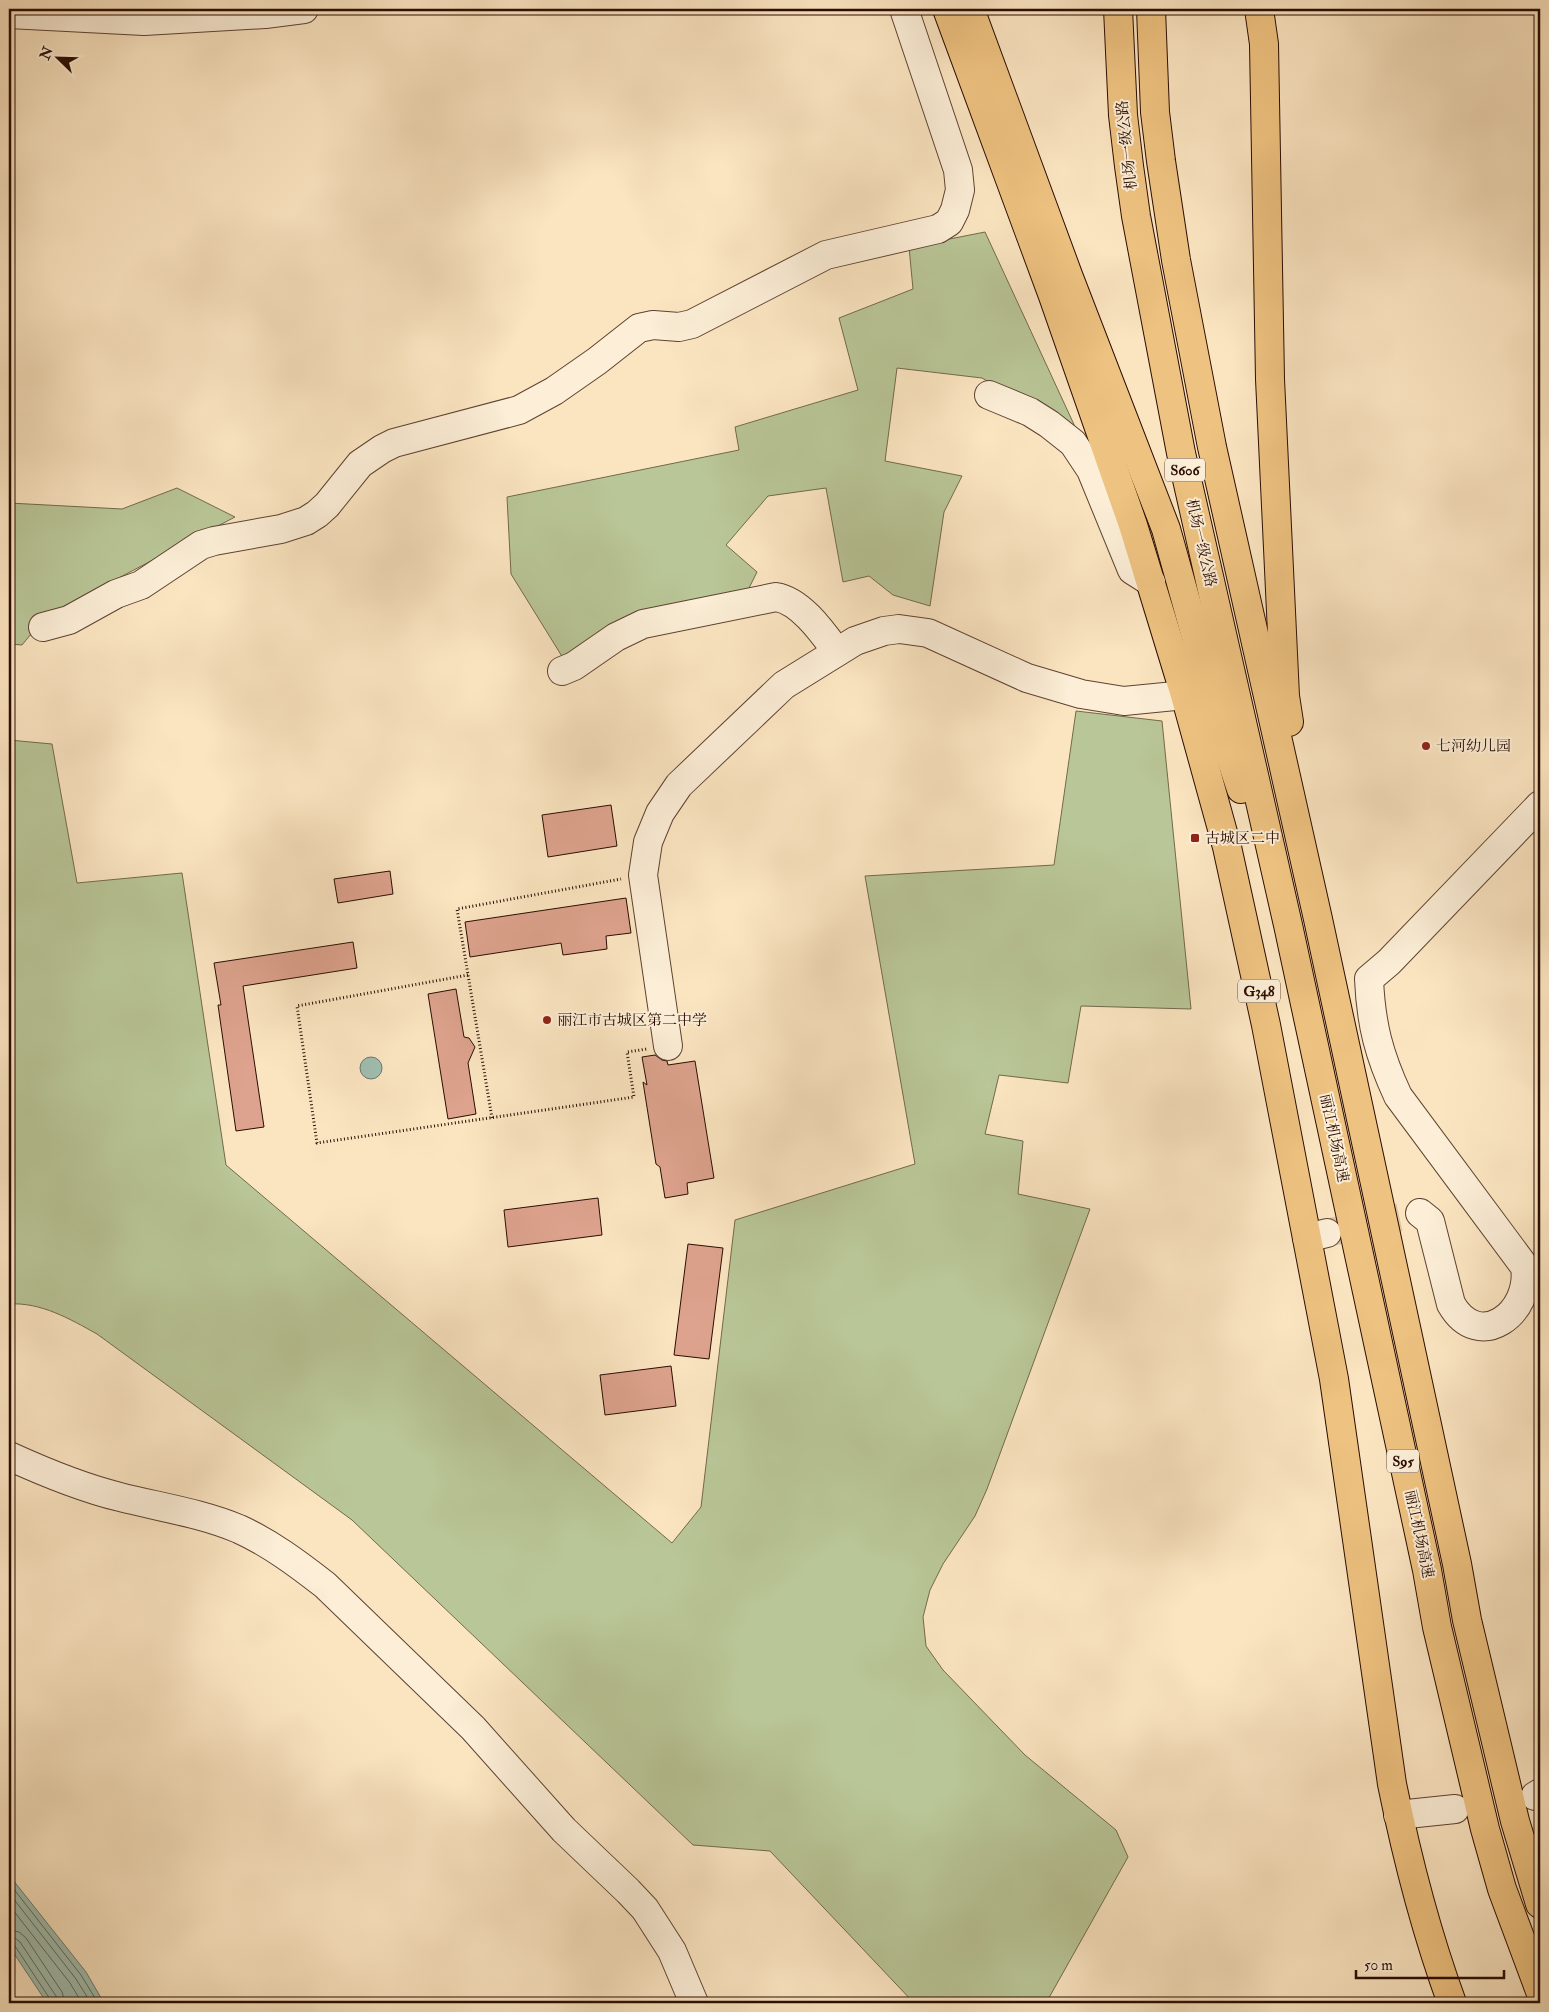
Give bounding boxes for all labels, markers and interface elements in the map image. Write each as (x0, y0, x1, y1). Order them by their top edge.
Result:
north arrow (32, 32, 82, 82)
text: N (36, 44, 57, 63)
street label: 机场一级公路 (1113, 99, 1141, 191)
road number: S606 (1165, 458, 1205, 482)
street label: 机场一级公路 (1182, 497, 1220, 589)
place label: 七河幼儿园 (1436, 737, 1511, 756)
marker: 七河幼儿园 (1420, 740, 1432, 752)
place label: 古城区二中 (1205, 829, 1280, 848)
marker: 古城区二中 (1189, 832, 1201, 844)
road number: G348 (1238, 979, 1280, 1002)
place label: 丽江市古城区第二中学 (557, 1011, 707, 1030)
marker: 丽江市古城区第二中学 (541, 1014, 553, 1026)
street label: 丽江机场高速 (1315, 1092, 1353, 1184)
road number: S95 (1387, 1450, 1419, 1472)
street label: 丽江机场高速 (1400, 1488, 1438, 1580)
scale bar (1356, 1947, 1504, 1979)
text: 50 m (1364, 1956, 1393, 1975)

